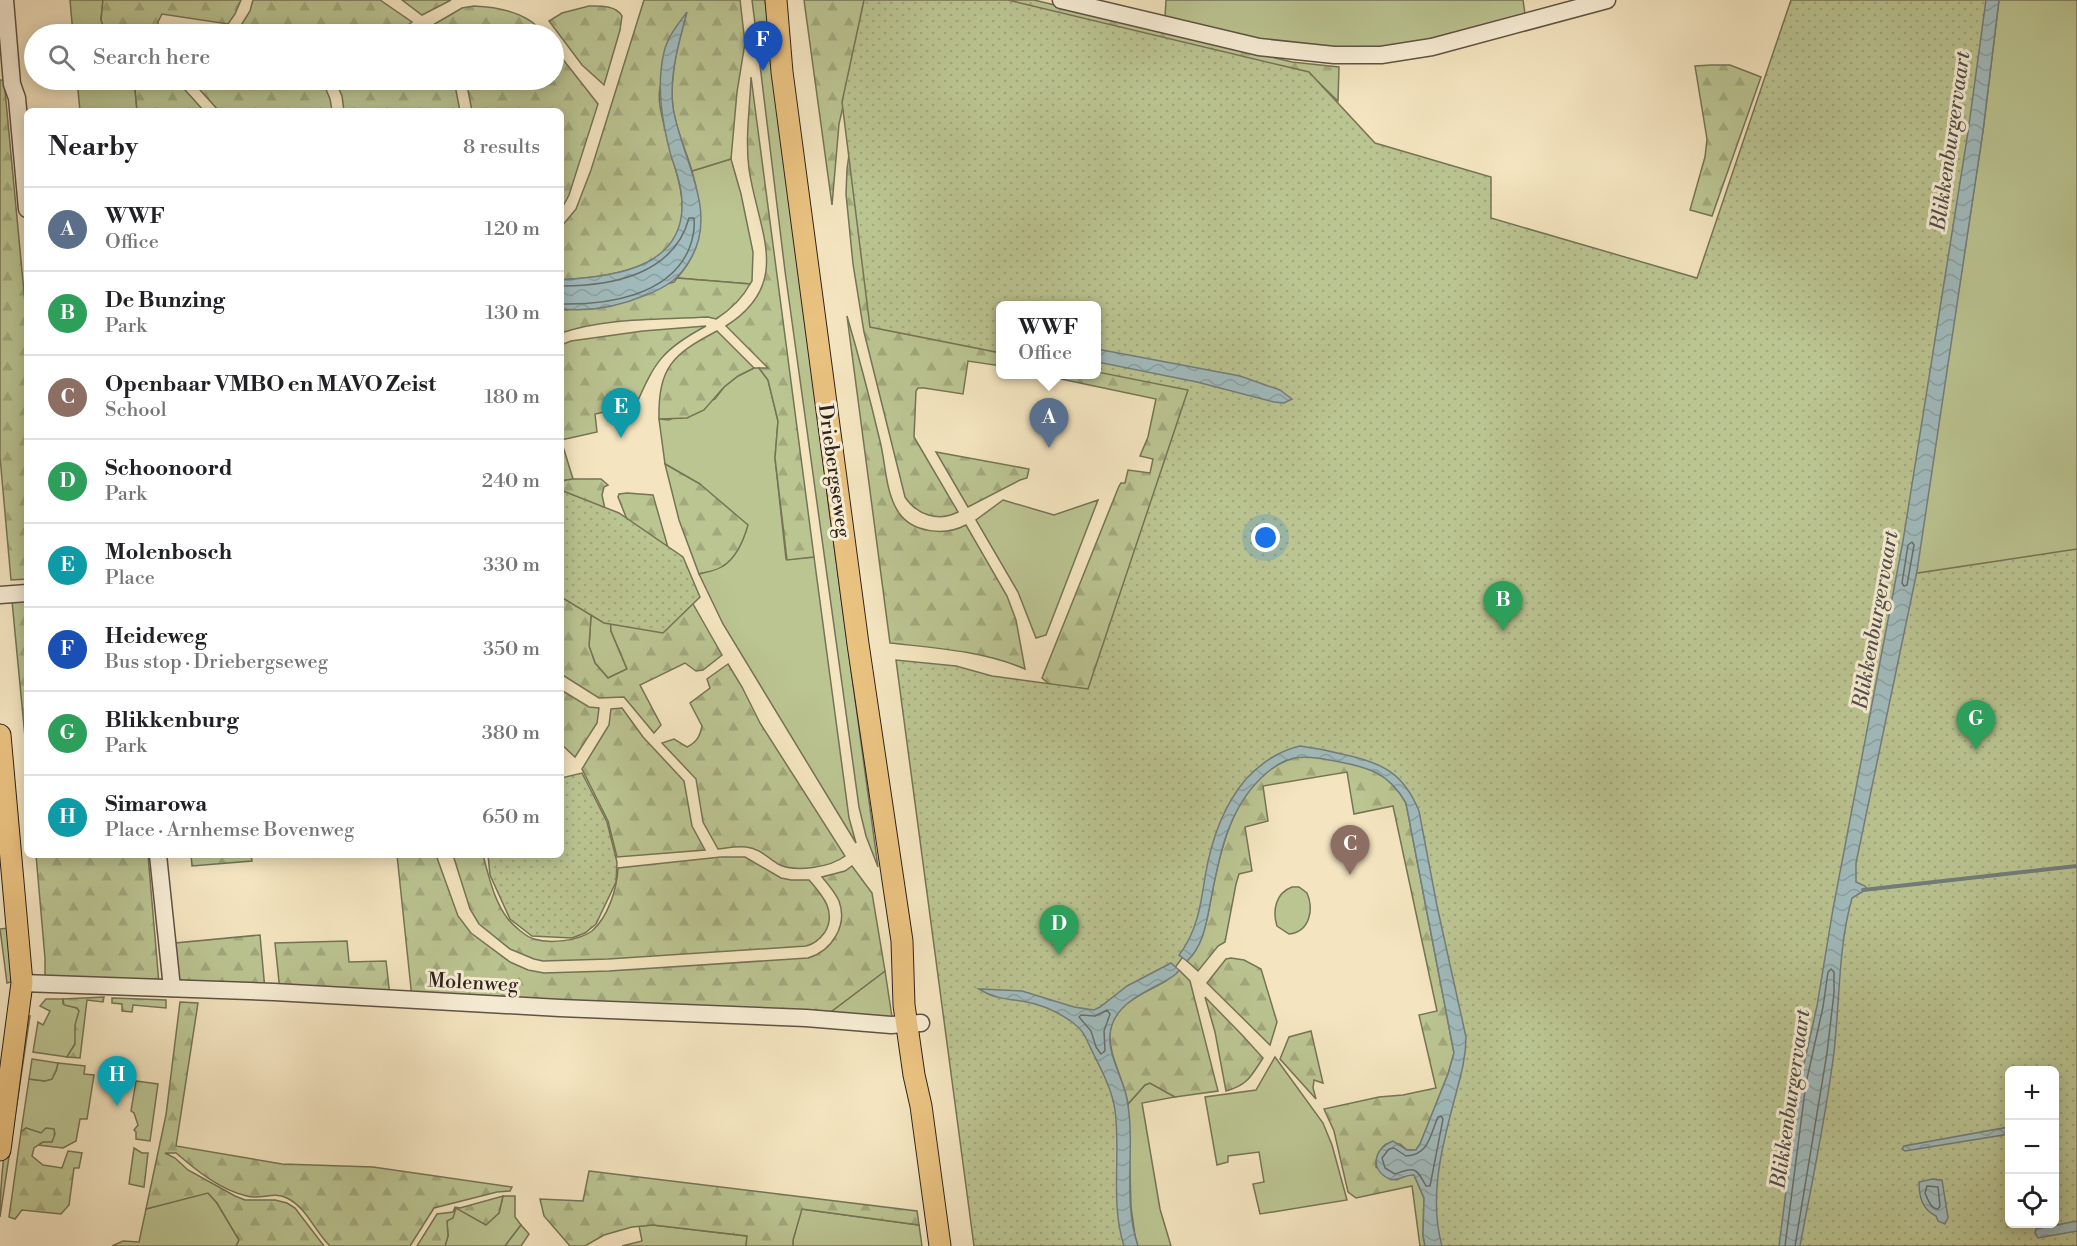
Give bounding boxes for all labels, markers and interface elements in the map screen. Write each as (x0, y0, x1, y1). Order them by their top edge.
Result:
pin: F (744, 22, 783, 71)
search box (24, 24, 564, 90)
icon: search (45, 41, 78, 74)
text: Search here (93, 44, 210, 71)
water label: Blikkenburgervaart (1925, 49, 1977, 233)
text: Nearby (48, 131, 138, 163)
text: 8 results (463, 135, 540, 160)
text: WWF (105, 203, 165, 230)
text: A (60, 217, 75, 242)
text: 120 m (485, 217, 540, 242)
text: Office (105, 230, 159, 255)
text: De Bunzing (105, 287, 225, 314)
text: B (60, 301, 75, 326)
text: 130 m (485, 301, 540, 326)
popup (996, 301, 1101, 379)
text: Park (105, 314, 147, 339)
text: WWF (1018, 314, 1079, 341)
text: Office (1018, 341, 1072, 366)
text: Openbaar VMBO en MAVO Zeist (105, 371, 436, 398)
text: C (60, 385, 75, 410)
text: 180 m (485, 385, 540, 410)
pin: E (602, 388, 640, 438)
text: School (105, 398, 167, 423)
pin: A (1030, 398, 1068, 448)
street label: Driebergseweg (812, 403, 855, 540)
text: Schoonoord (105, 455, 233, 482)
text: D (60, 469, 75, 494)
text: 240 m (482, 469, 540, 494)
text: Park (105, 482, 147, 507)
your location (1251, 523, 1280, 552)
water label: Blikkenburgervaart (1847, 528, 1905, 712)
text: Molenbosch (105, 539, 232, 566)
text: E (61, 553, 74, 578)
text: 330 m (483, 553, 540, 578)
text: Place (105, 566, 155, 591)
pin: B (1484, 582, 1522, 631)
text: Heideweg (105, 623, 207, 650)
text: F (60, 637, 75, 662)
text: 350 m (483, 637, 540, 662)
text: Bus stop · Driebergseweg (105, 650, 328, 675)
pin: G (1956, 700, 1996, 750)
text: Blikkenburg (105, 707, 239, 734)
text: G (60, 721, 75, 746)
text: 380 m (482, 721, 540, 746)
text: Park (105, 734, 147, 759)
text: Simarowa (105, 791, 207, 818)
text: H (59, 805, 76, 830)
text: 650 m (482, 805, 540, 830)
text: Place · Arnhemse Bovenweg (105, 818, 354, 843)
pin: C (1330, 826, 1370, 875)
pin: D (1040, 906, 1078, 955)
street label: Molenweg (427, 969, 520, 998)
water label: Blikkenburgervaart (1765, 1007, 1817, 1191)
pin: H (98, 1056, 136, 1106)
map controls (2005, 1066, 2059, 1228)
button: + (2005, 1066, 2059, 1120)
button: − (2005, 1120, 2059, 1174)
button: locate (2005, 1174, 2059, 1228)

